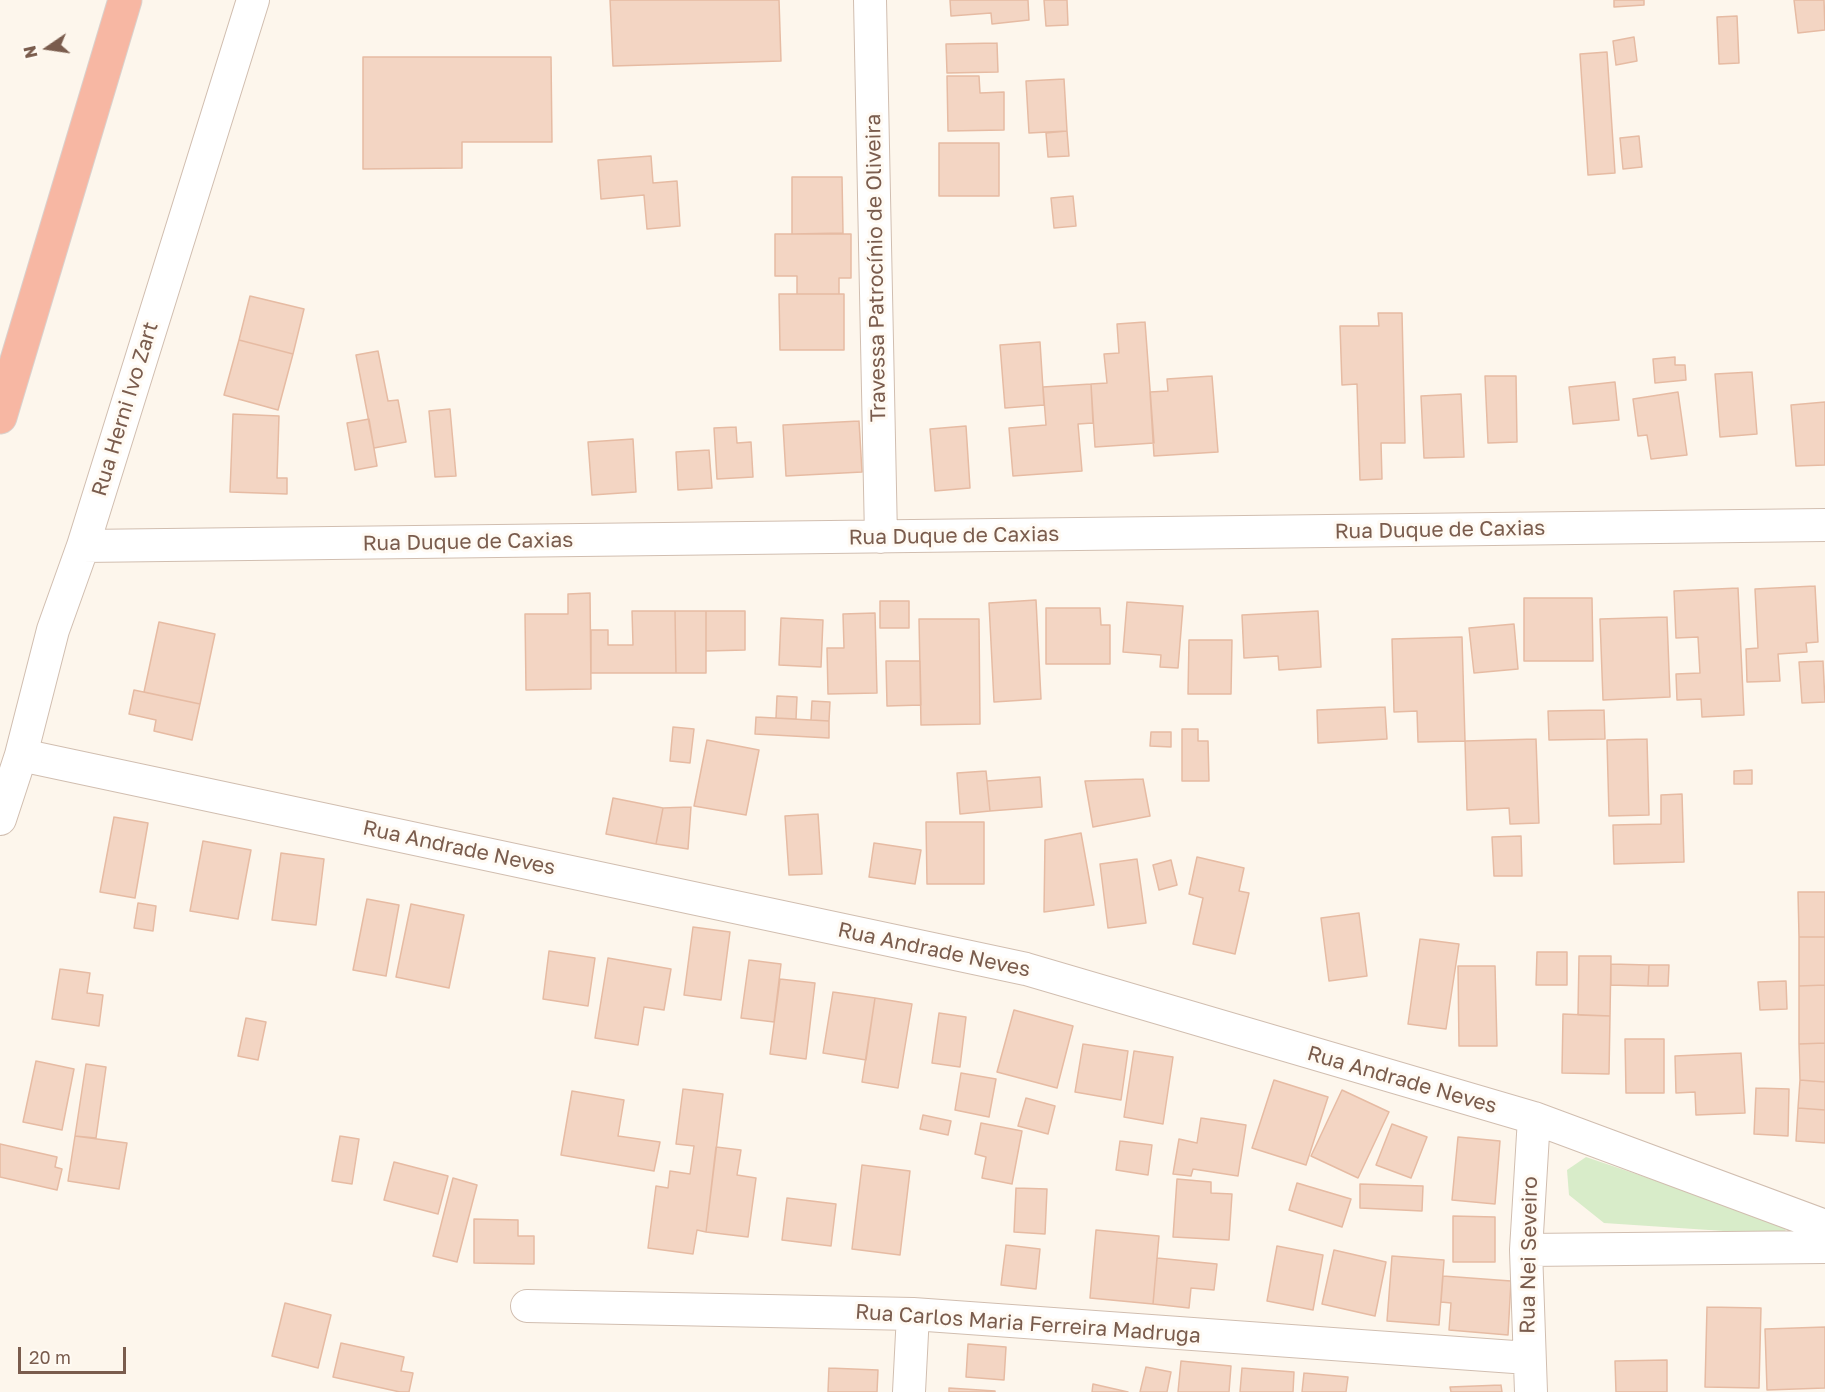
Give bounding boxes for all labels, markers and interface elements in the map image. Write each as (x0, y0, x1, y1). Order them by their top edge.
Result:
north arrow (18, 18, 78, 78)
text: N (19, 44, 42, 60)
street label: Travessa Patrocínio de Oliveira (861, 114, 891, 422)
street label: Rua Herni Ivo Zart (86, 319, 164, 499)
street label: Rua Duque de Caxias (1334, 516, 1546, 544)
street label: Rua Duque de Caxias (848, 522, 1060, 550)
street label: Rua Duque de Caxias (362, 528, 574, 556)
street label: Rua Andrade Neves (360, 815, 558, 881)
street label: Rua Andrade Neves (835, 917, 1033, 983)
street label: Rua Andrade Neves (1304, 1041, 1500, 1119)
street label: Rua Nei Seveiro (1515, 1176, 1543, 1334)
street label: Rua Carlos Maria Ferreira Madruga (854, 1299, 1202, 1349)
scale bar (21, 1335, 129, 1373)
text: 20 m (29, 1346, 71, 1368)

